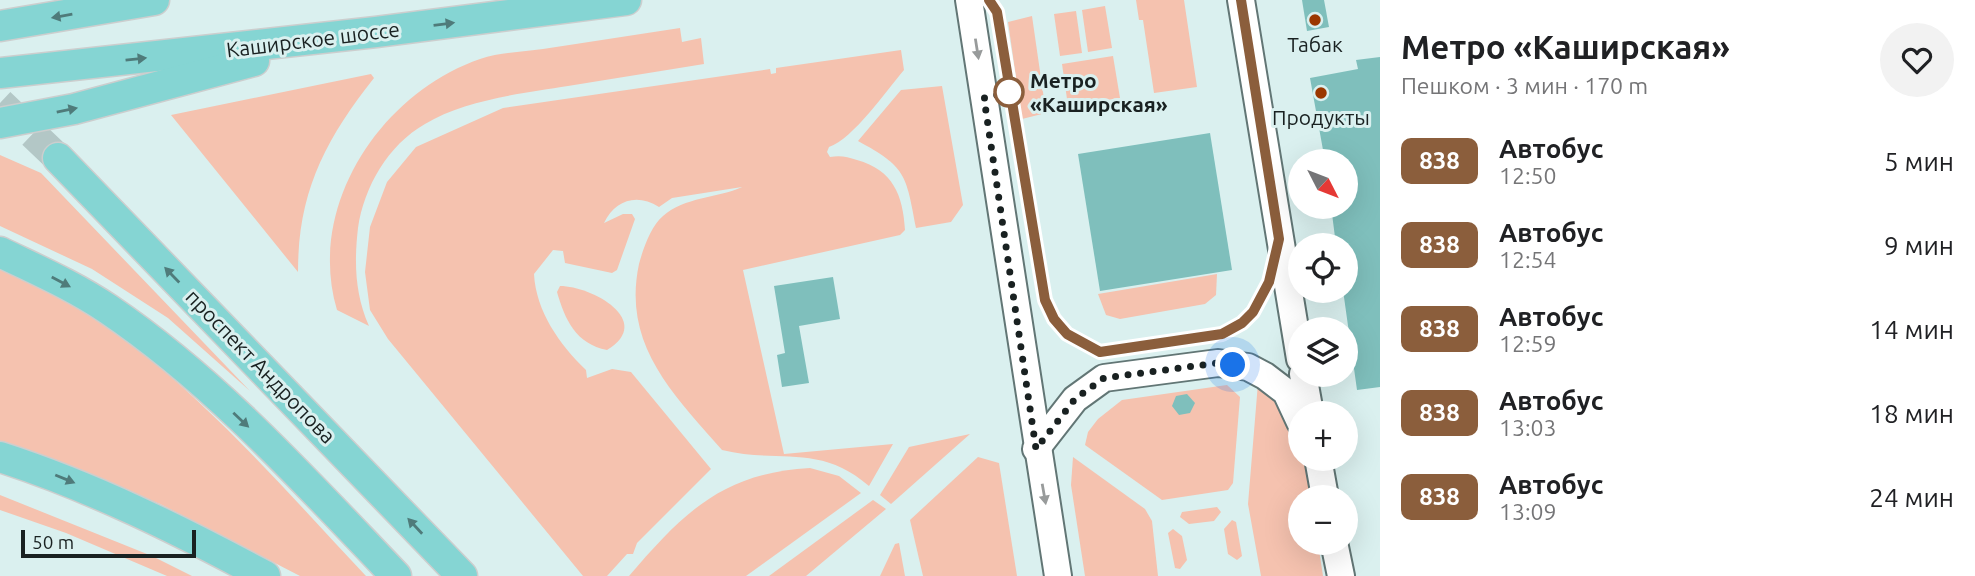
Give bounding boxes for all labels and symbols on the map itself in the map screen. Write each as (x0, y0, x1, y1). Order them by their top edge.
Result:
one-way arrow (51, 11, 73, 22)
marker: Табак (1307, 12, 1323, 28)
street label: Каширское шоссе (225, 16, 401, 62)
one-way arrow (433, 18, 455, 29)
place label: Табак (1287, 32, 1343, 56)
one-way arrow (972, 38, 983, 60)
one-way arrow (125, 54, 147, 65)
place label: Метро «Каширская» (1030, 68, 1168, 116)
marker: Метро «Каширская» (994, 77, 1024, 107)
marker: Продукты (1313, 85, 1329, 101)
one-way arrow (56, 104, 78, 115)
place label: Продукты (1272, 105, 1370, 129)
north arrow (1288, 149, 1358, 219)
one-way arrow (164, 267, 180, 284)
one-way arrow (52, 276, 71, 288)
street label: проспект Андропова (181, 284, 341, 448)
your location (1215, 347, 1250, 382)
one-way arrow (232, 412, 249, 428)
one-way arrow (54, 473, 75, 484)
one-way arrow (1039, 483, 1050, 505)
one-way arrow (407, 518, 423, 535)
scale bar (21, 527, 196, 559)

